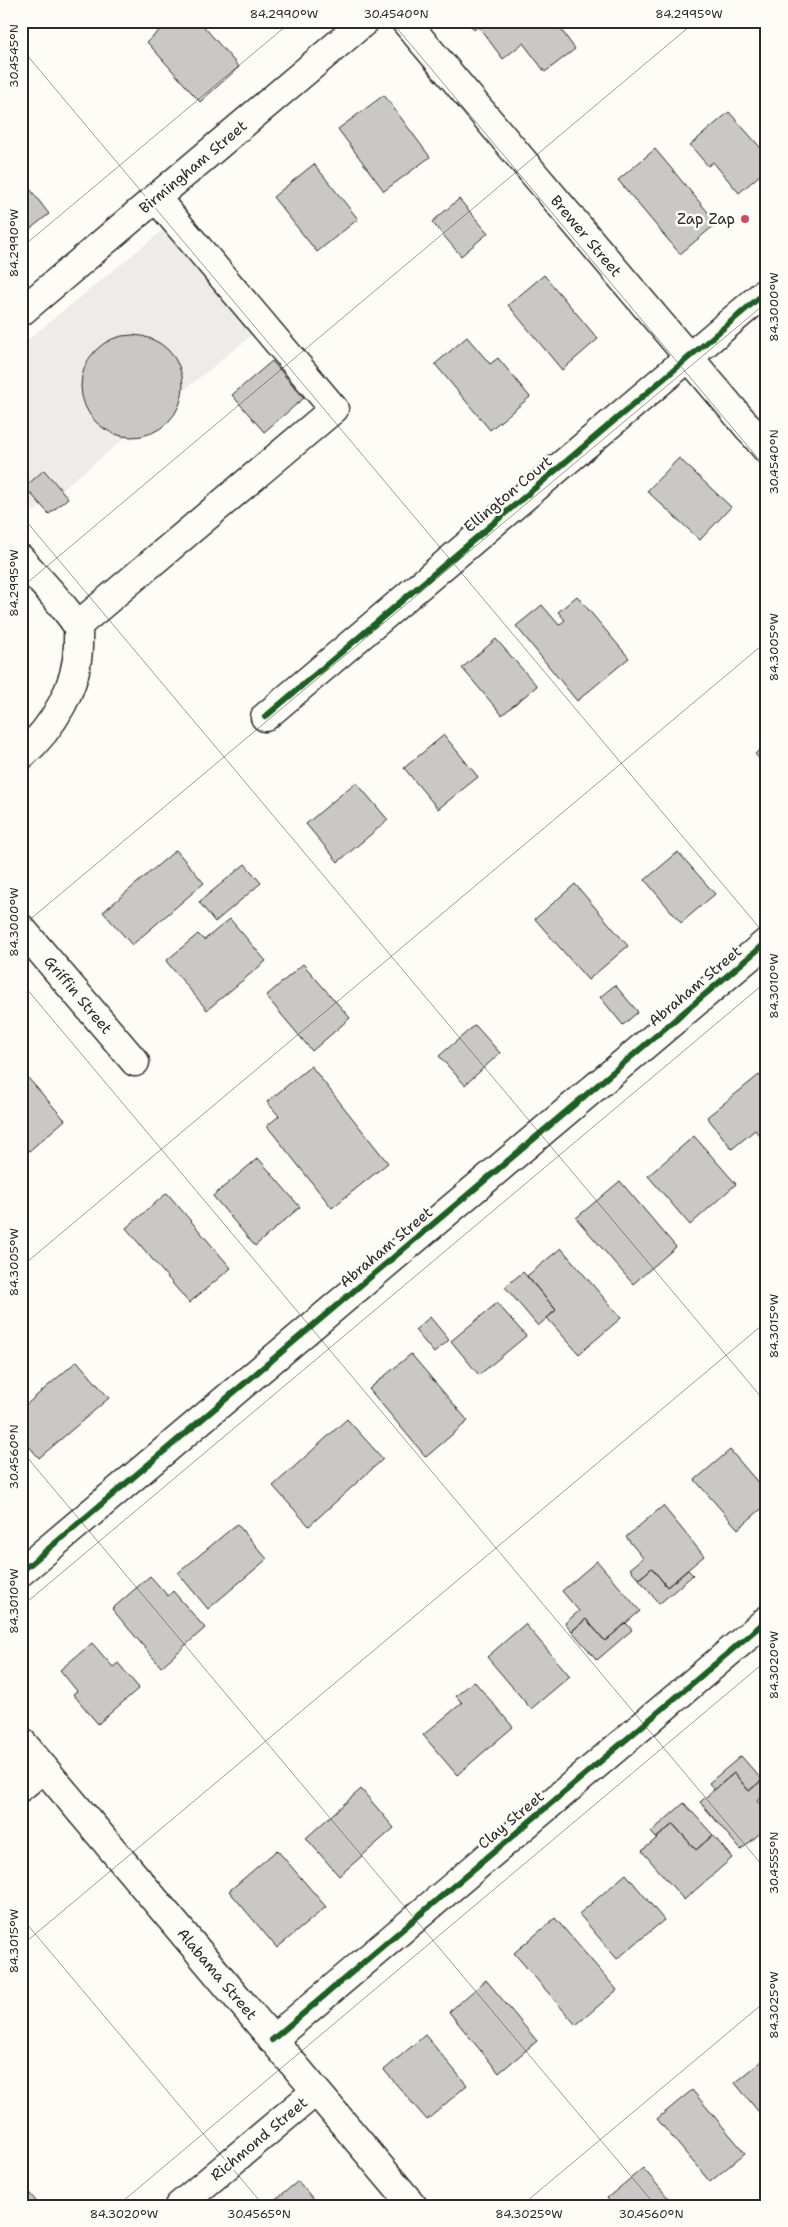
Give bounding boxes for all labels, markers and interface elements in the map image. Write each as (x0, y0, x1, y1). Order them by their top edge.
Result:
text: 84.2990°W (250, 6, 318, 22)
text: 30.4540°N (363, 6, 429, 22)
text: 84.2995°W (655, 6, 723, 22)
text: 30.4545°N (6, 24, 22, 88)
street label: Birmingham Street (135, 116, 251, 218)
street label: Brewer Street (546, 191, 626, 281)
text: 84.2990°W (6, 209, 22, 277)
place label: Zap Zap (677, 209, 735, 229)
marker: Zap Zap (739, 213, 751, 225)
text: 84.3000°W (766, 272, 782, 342)
text: 30.4540°N (766, 429, 782, 495)
street label: Ellington Court (460, 451, 556, 537)
text: 84.2995°W (6, 549, 22, 617)
text: 84.3005°W (766, 613, 782, 681)
text: 84.3000°W (6, 887, 22, 957)
street label: Abraham Street (644, 941, 746, 1031)
street label: Griffin Street (40, 952, 116, 1038)
text: 84.3010°W (766, 953, 782, 1019)
street label: Abraham Street (335, 1202, 437, 1292)
text: 84.3005°W (6, 1228, 22, 1296)
text: 84.3015°W (766, 1294, 782, 1358)
text: 30.4560°N (6, 1424, 22, 1490)
text: 84.3010°W (6, 1568, 22, 1634)
text: 84.3020°W (766, 1631, 782, 1699)
street label: Clay Street (474, 1786, 548, 1854)
text: 30.4555°N (766, 1832, 782, 1894)
text: 84.3015°W (6, 1909, 22, 1973)
street label: Alabama Street (173, 1924, 261, 2024)
text: 84.3025°W (766, 1971, 782, 2039)
street label: Richmond Street (206, 2093, 312, 2185)
text: 84.3020°W (90, 2206, 158, 2222)
text: 30.4565°N (227, 2206, 291, 2222)
text: 84.3025°W (495, 2206, 563, 2222)
text: 30.4560°N (618, 2206, 684, 2222)

